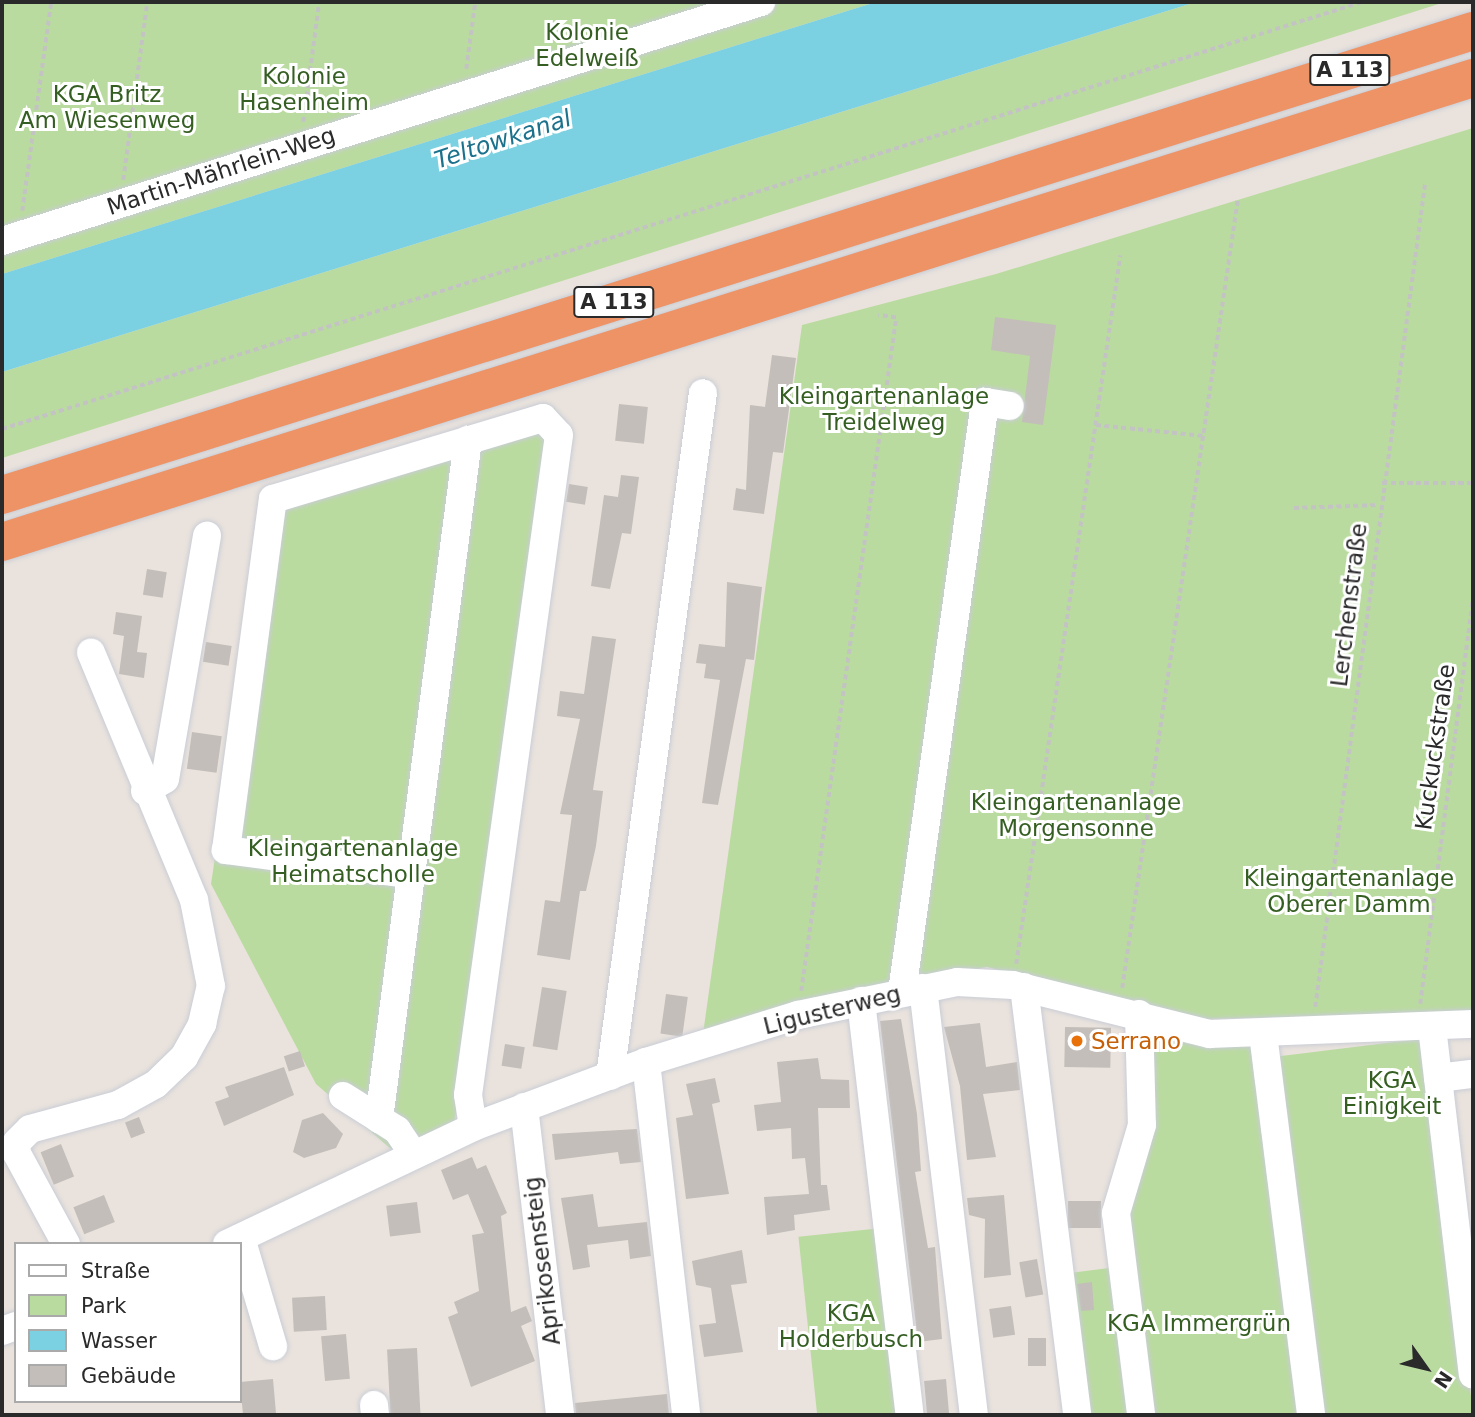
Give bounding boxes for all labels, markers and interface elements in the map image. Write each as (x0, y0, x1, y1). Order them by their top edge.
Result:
park label: Kolonie Edelweiß (535, 18, 639, 72)
road number: A 113 (1308, 52, 1392, 88)
park label: Kolonie Hasenheim (239, 62, 369, 116)
park label: KGA Britz Am Wiesenweg (19, 80, 195, 134)
water label: Teltowkanal (431, 104, 575, 176)
street label: Martin-Mährlein-Weg (103, 121, 339, 221)
road number: A 113 (572, 284, 656, 320)
park label: Kleingartenanlage Treidelweg (779, 382, 989, 436)
street label: Lerchenstraße (1325, 522, 1373, 688)
street label: Kuckuckstraße (1410, 662, 1460, 832)
park label: Kleingartenanlage Morgensonne (971, 788, 1181, 842)
park label: Kleingartenanlage Heimatscholle (248, 834, 458, 888)
park label: Kleingartenanlage Oberer Damm (1244, 864, 1454, 918)
street label: Ligusterweg (760, 980, 904, 1040)
place label: Serrano (1091, 1027, 1181, 1055)
marker: Serrano (1069, 1033, 1085, 1049)
park label: KGA Einigkeit (1343, 1066, 1441, 1120)
street label: Aprikosensteig (518, 1175, 566, 1347)
legend (14, 1242, 242, 1403)
text: Straße (81, 1259, 150, 1283)
text: Park (81, 1294, 126, 1318)
park label: KGA Holderbusch (779, 1299, 923, 1353)
park label: KGA Immergrün (1107, 1309, 1291, 1337)
text: Wasser (81, 1329, 157, 1353)
north arrow (1391, 1333, 1461, 1403)
text: Gebäude (81, 1364, 176, 1388)
text: N (1430, 1367, 1457, 1392)

